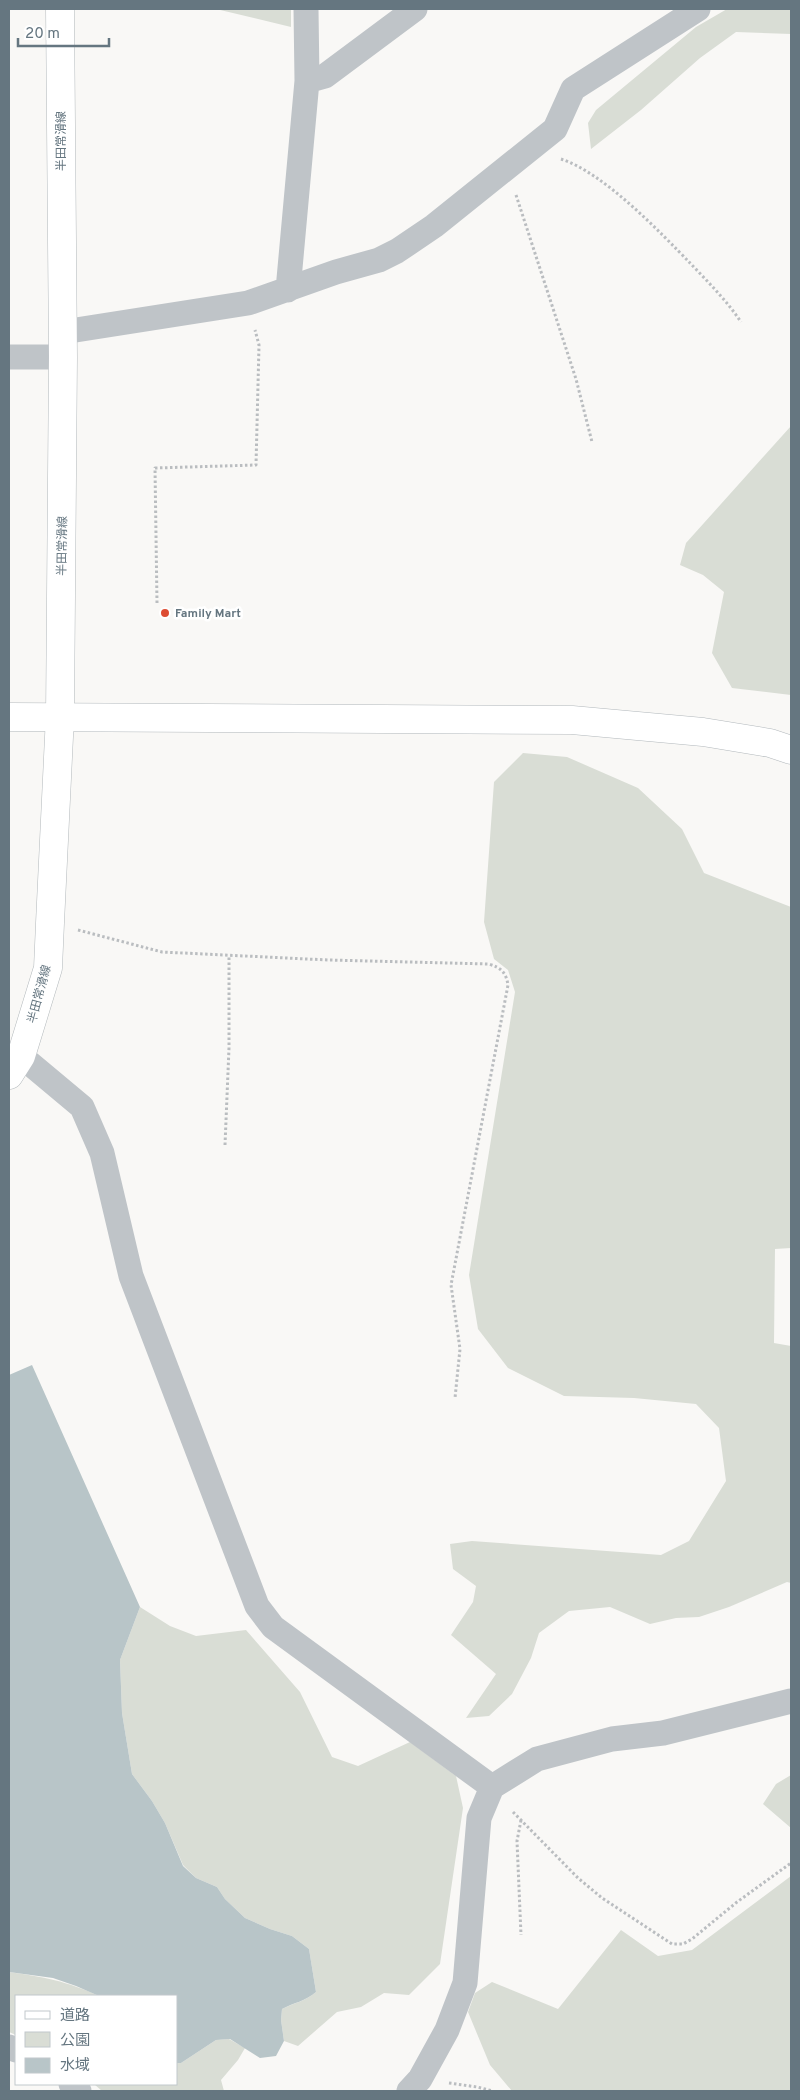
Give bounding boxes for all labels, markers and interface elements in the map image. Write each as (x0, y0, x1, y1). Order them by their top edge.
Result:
scale bar (18, 15, 109, 47)
text: 20 m (25, 25, 60, 44)
street label: 半田常滑線 (54, 111, 70, 171)
street label: 半田常滑線 (54, 516, 72, 576)
place label: Family Mart (175, 606, 241, 622)
marker: Family Mart (159, 607, 171, 619)
street label: 半田常滑線 (24, 963, 55, 1025)
legend (15, 1995, 178, 2085)
text: 道路 (60, 2007, 90, 2026)
text: 公園 (60, 2032, 90, 2051)
text: 水域 (60, 2057, 90, 2076)

